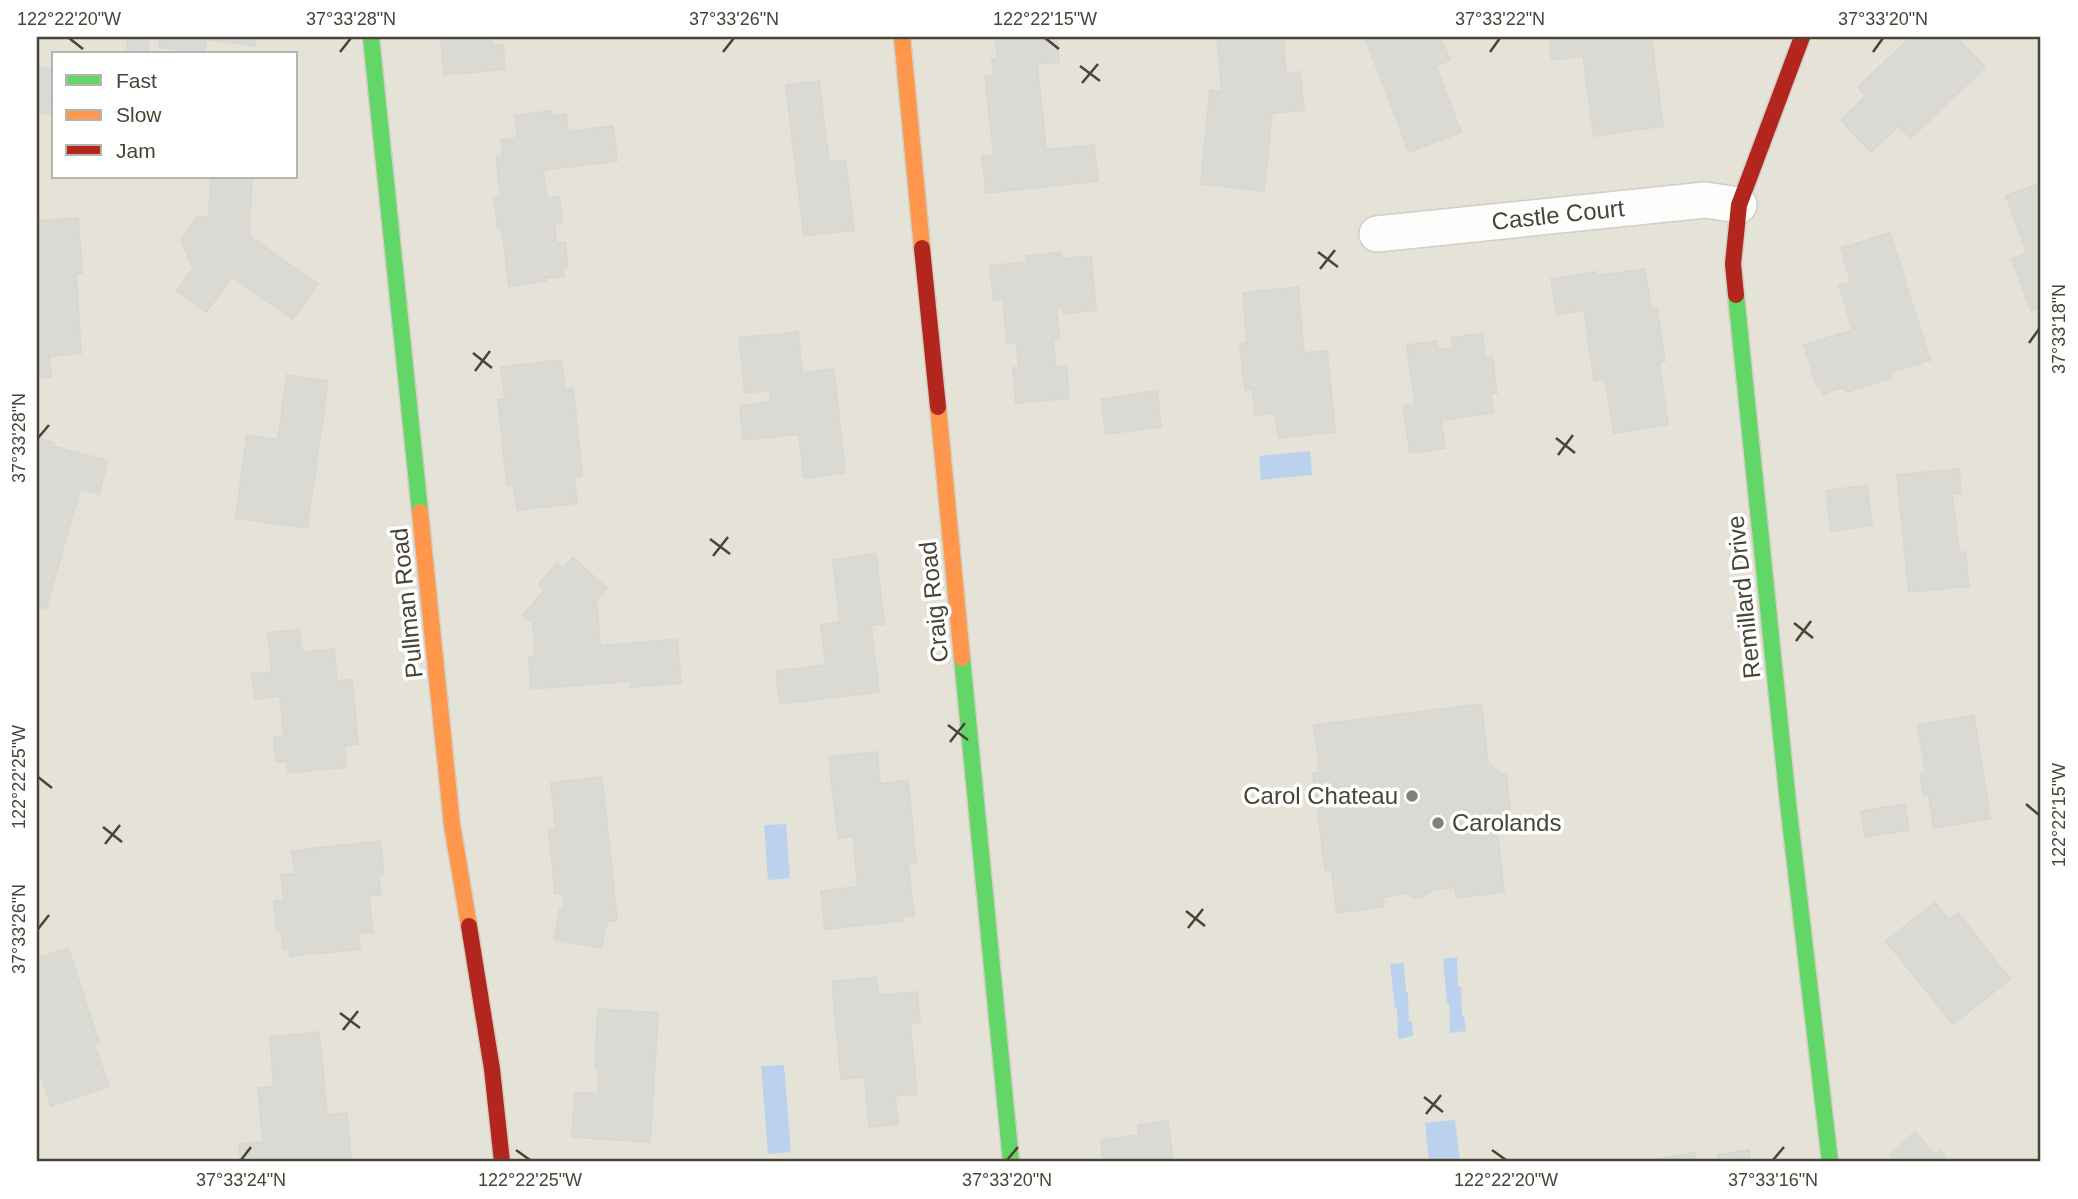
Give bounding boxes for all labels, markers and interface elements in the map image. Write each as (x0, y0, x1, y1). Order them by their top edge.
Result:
text: 122°22'20"W (17, 9, 121, 29)
text: 37°33'28"N (306, 9, 396, 29)
text: 37°33'26"N (689, 9, 779, 29)
text: 122°22'15"W (993, 9, 1097, 29)
text: 37°33'22"N (1455, 9, 1545, 29)
text: 37°33'20"N (1838, 9, 1928, 29)
legend (52, 52, 298, 178)
text: Fast (116, 69, 157, 92)
text: Slow (116, 103, 162, 126)
text: Jam (116, 139, 156, 162)
street label: Castle Court (1490, 194, 1626, 235)
text: 37°33'18"N (2049, 284, 2069, 374)
text: 37°33'28"N (9, 393, 29, 483)
street label: Remillard Drive (1722, 514, 1766, 680)
street label: Pullman Road (385, 527, 428, 679)
street label: Craig Road (914, 540, 953, 664)
text: 122°22'25"W (9, 725, 29, 829)
text: 122°22'15"W (2049, 763, 2069, 867)
place label: Carol Chateau (1243, 782, 1398, 809)
marker: Carol Chateau (1404, 788, 1420, 804)
place label: Carolands (1452, 809, 1561, 836)
marker: Carolands (1430, 815, 1446, 831)
text: 37°33'26"N (9, 884, 29, 974)
text: 37°33'24"N (196, 1170, 286, 1190)
text: 122°22'25"W (478, 1170, 582, 1190)
text: 37°33'20"N (962, 1170, 1052, 1190)
text: 122°22'20"W (1454, 1170, 1558, 1190)
text: 37°33'16"N (1728, 1170, 1818, 1190)

